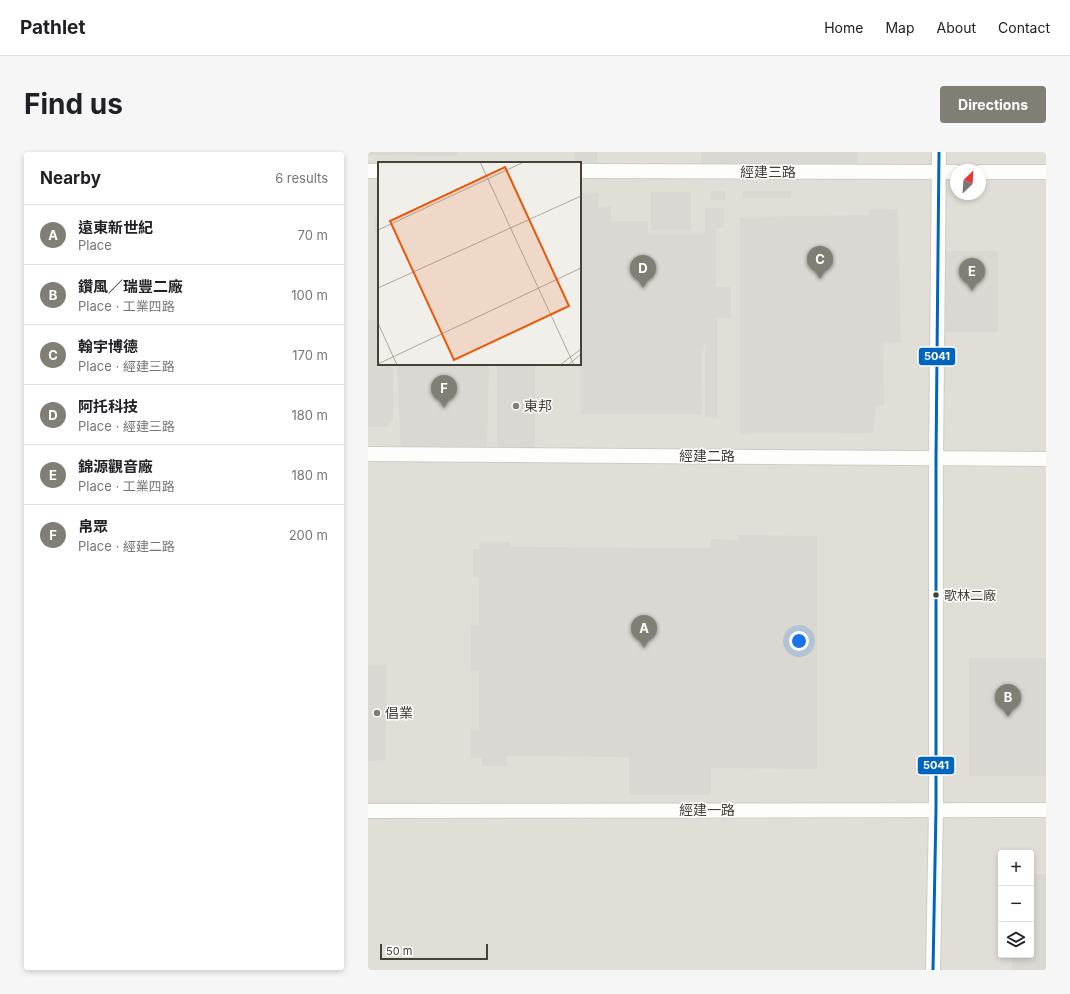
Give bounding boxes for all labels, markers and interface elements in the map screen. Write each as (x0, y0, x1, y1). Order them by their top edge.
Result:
text: Pathlet (20, 16, 85, 39)
text: Home (824, 19, 863, 36)
text: Map (885, 19, 915, 36)
text: About (937, 19, 976, 36)
text: Contact (998, 19, 1050, 36)
button: Directions (940, 86, 1046, 123)
text: Find us (24, 87, 123, 121)
inset map (378, 162, 581, 365)
street label: 經建三路 (740, 163, 796, 180)
north arrow (950, 164, 986, 200)
text: Nearby (40, 168, 101, 188)
text: 6 results (275, 170, 328, 186)
text: 遠東新世紀 (78, 218, 153, 237)
text: A (48, 227, 58, 243)
text: 70 m (298, 227, 328, 243)
text: Place (78, 237, 112, 253)
pin: C (807, 246, 833, 279)
pin: D (630, 255, 656, 288)
pin: E (959, 258, 985, 291)
text: 鑽風／瑞豐二廠 (78, 277, 183, 296)
text: B (49, 287, 57, 303)
text: 100 m (291, 287, 328, 303)
text: Place · 工業四路 (78, 298, 175, 314)
text: 翰宇博德 (78, 337, 138, 356)
text: C (48, 347, 58, 363)
text: 170 m (292, 347, 328, 363)
line badge: 5041 (918, 347, 956, 366)
text: 5041 (924, 349, 950, 363)
text: Place · 經建三路 (78, 358, 175, 374)
pin: F (431, 375, 457, 408)
text: 阿托科技 (78, 397, 138, 416)
place label: 東邦 (524, 397, 552, 414)
marker: 東邦 (511, 401, 521, 411)
text: D (48, 407, 58, 423)
text: 180 m (291, 407, 328, 423)
text: Place · 經建三路 (78, 418, 175, 434)
street label: 經建二路 (679, 447, 735, 464)
text: 錦源觀音廠 (78, 457, 153, 476)
text: E (49, 467, 57, 483)
text: 180 m (291, 467, 328, 483)
text: Place · 工業四路 (78, 478, 175, 494)
text: 帛眾 (78, 517, 108, 536)
text: F (49, 527, 57, 543)
text: 200 m (289, 527, 328, 543)
text: Place · 經建二路 (78, 538, 175, 554)
place label: 歌林二廠 (944, 587, 996, 603)
marker: 歌林二廠 (931, 590, 941, 600)
pin: A (631, 615, 657, 648)
your location (789, 631, 809, 651)
pin: B (995, 684, 1021, 717)
place label: 倡業 (385, 704, 413, 721)
marker: 倡業 (372, 708, 382, 718)
line badge: 5041 (917, 756, 955, 775)
text: 5041 (923, 758, 949, 772)
street label: 經建一路 (679, 801, 735, 818)
map controls (998, 850, 1034, 958)
button: + (998, 850, 1034, 886)
button: − (998, 886, 1034, 922)
button: layers (998, 922, 1034, 958)
scale bar (380, 942, 488, 961)
text: 50 m (386, 944, 412, 958)

